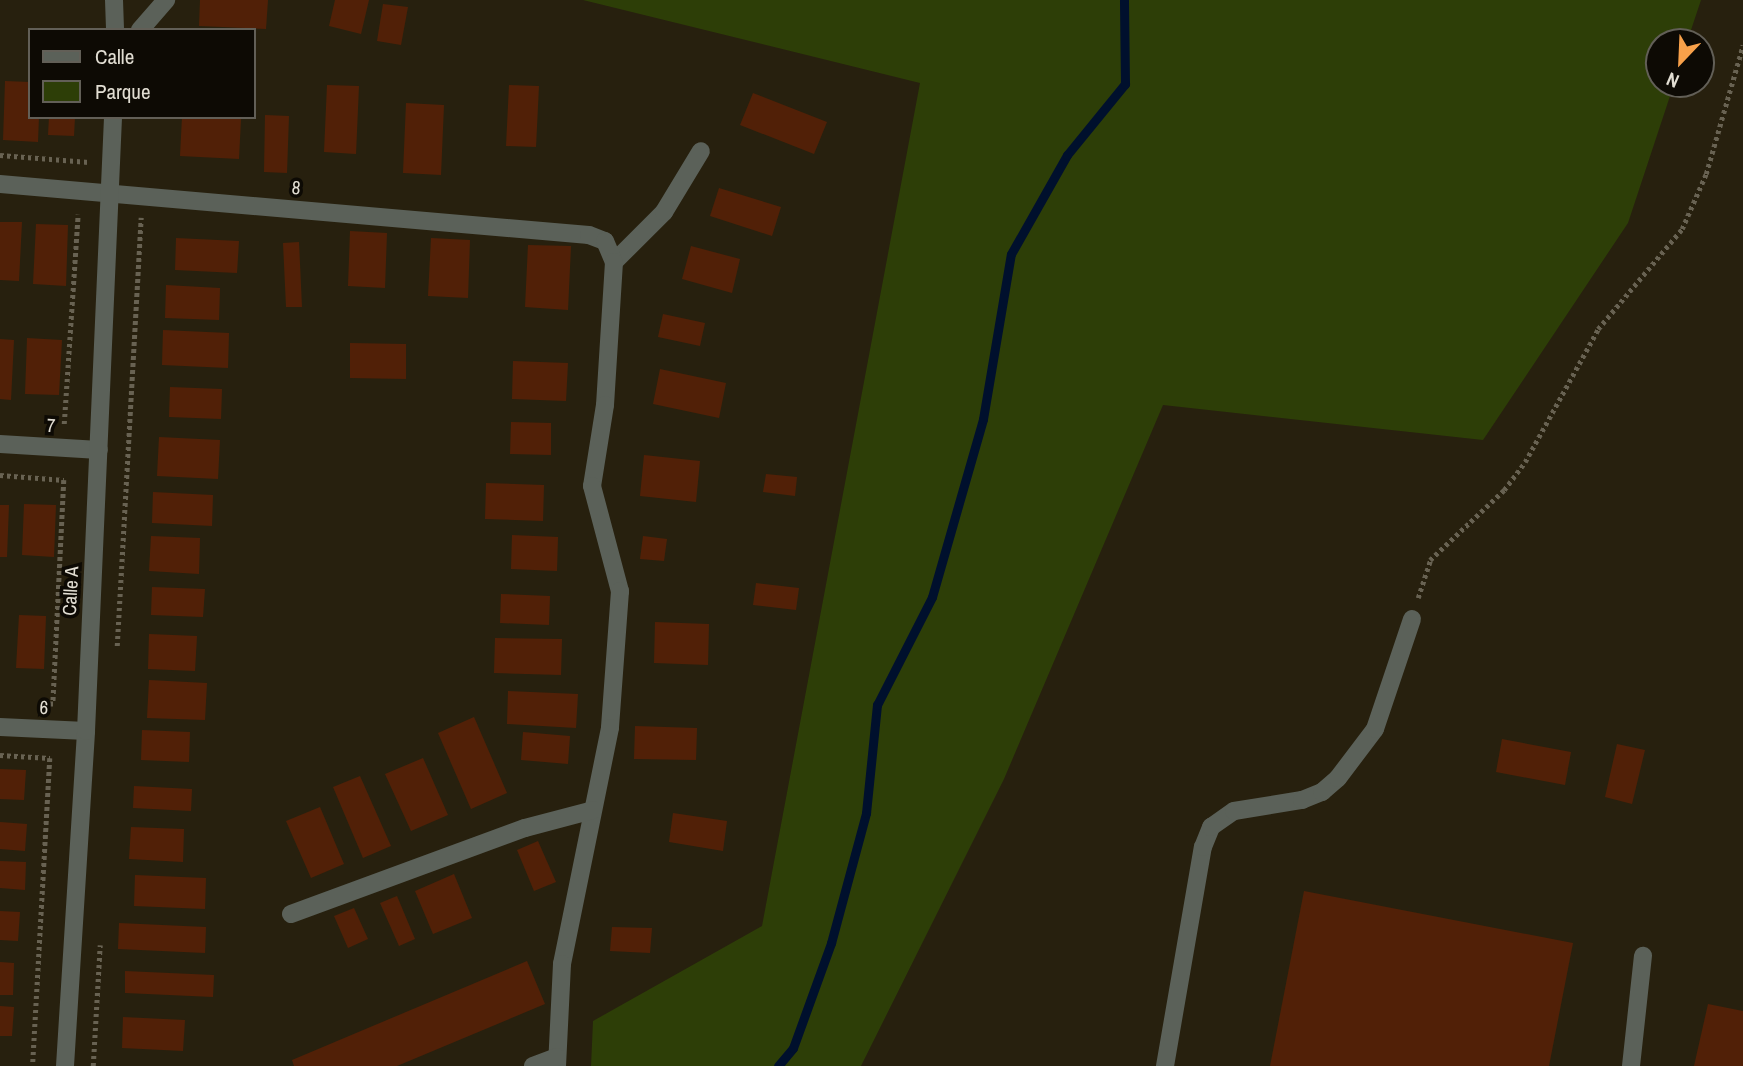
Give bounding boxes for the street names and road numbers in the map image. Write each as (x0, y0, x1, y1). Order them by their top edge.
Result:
street label: 8 (291, 176, 301, 200)
street label: 7 (46, 414, 56, 438)
street label: Calle A (58, 565, 84, 617)
street label: 6 (39, 696, 49, 720)

